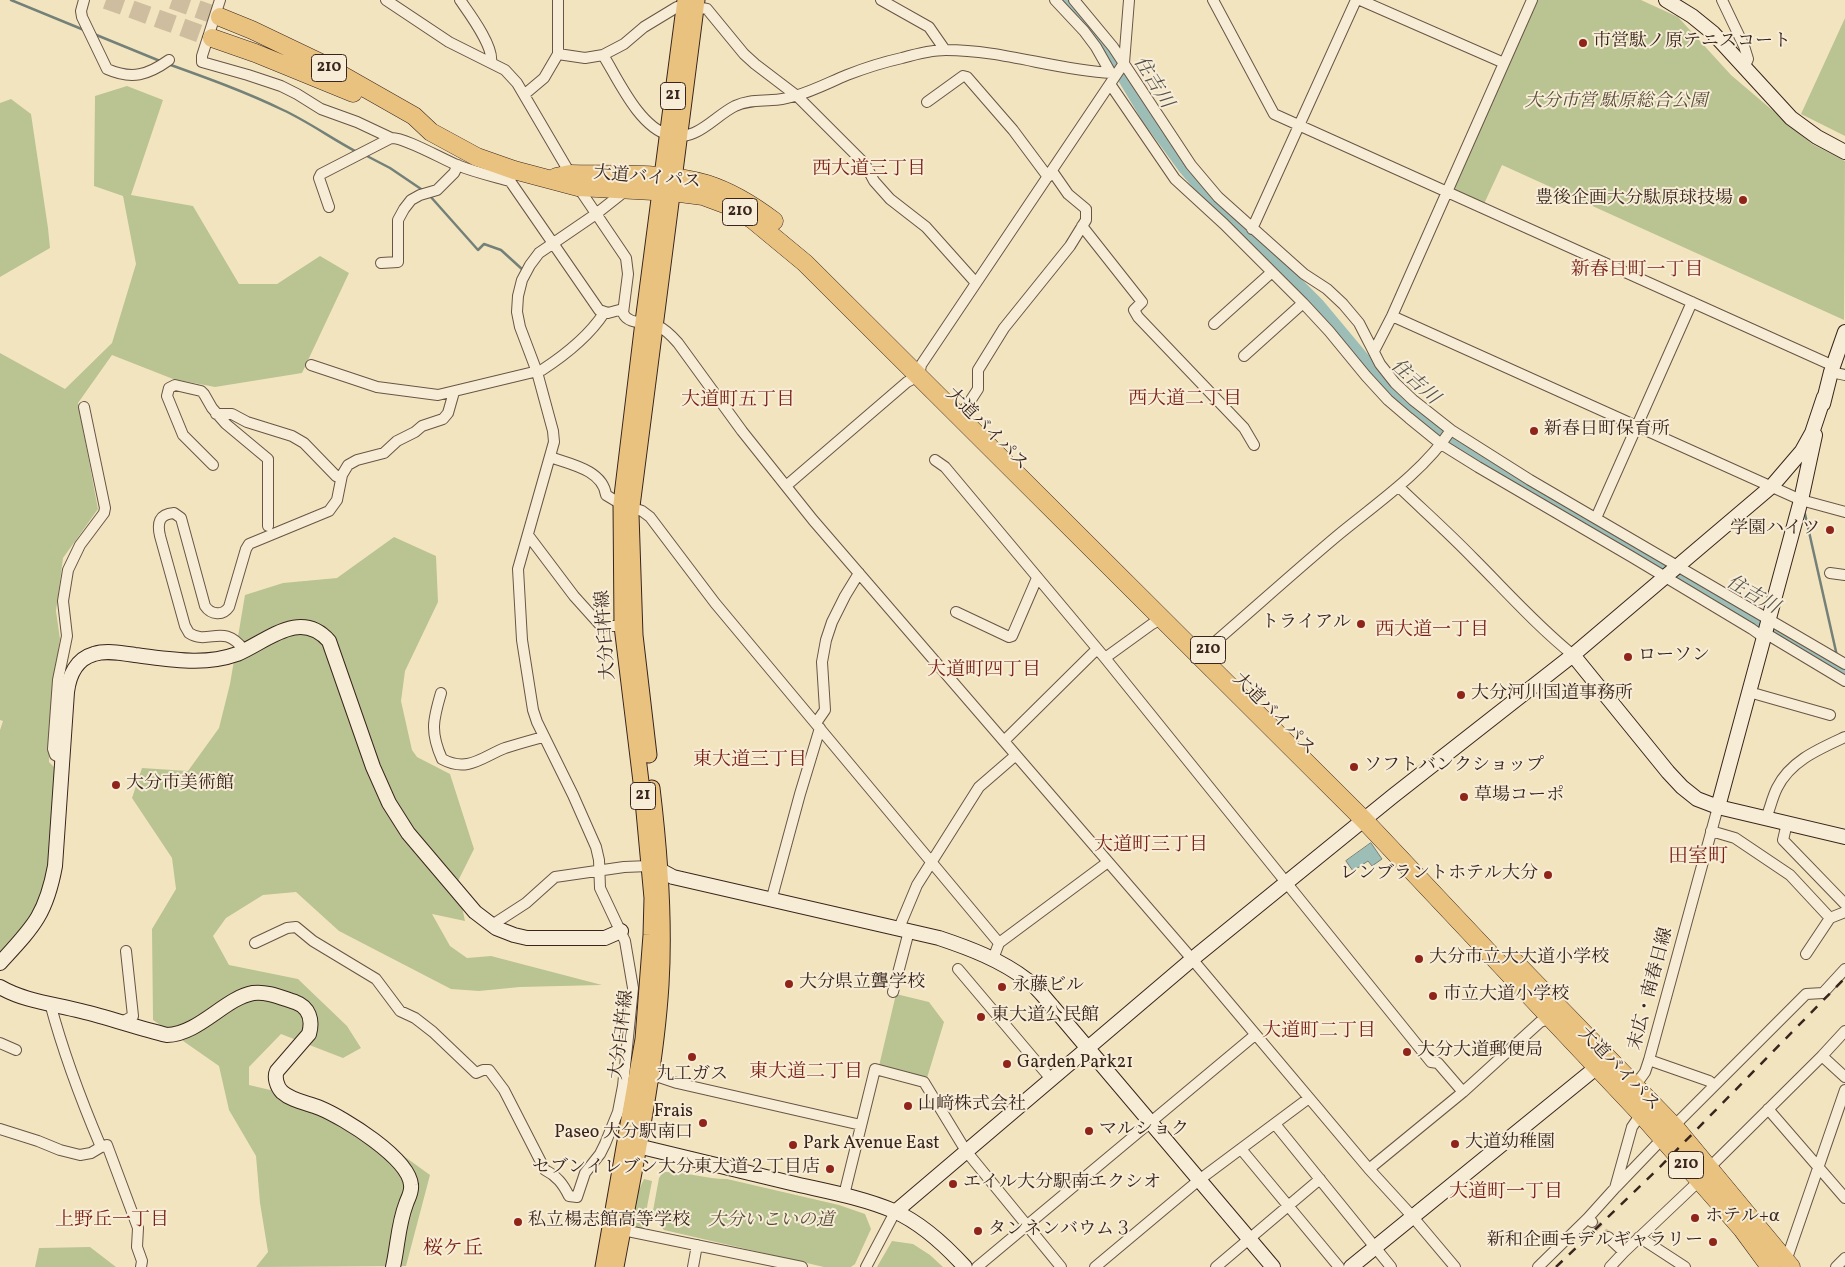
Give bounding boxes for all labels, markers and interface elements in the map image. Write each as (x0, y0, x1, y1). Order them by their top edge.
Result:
place label: 市営駄ノ原テニスコート (1593, 32, 1791, 54)
marker: 市営駄ノ原テニスコート (1577, 37, 1589, 49)
water label: 住吉川 (1127, 53, 1177, 113)
road number: 210 (312, 54, 346, 82)
road number: 21 (660, 82, 686, 110)
park label: 大分市営 駄原総合公園 (1524, 92, 1708, 114)
district label: 西大道三丁目 (812, 160, 926, 182)
street label: 大道バイパス (592, 164, 702, 194)
place label: 豊後企画大分駄原球技場 (1535, 189, 1733, 211)
marker: 豊後企画大分駄原球技場 (1737, 194, 1749, 206)
road number: 210 (722, 198, 758, 226)
district label: 新春日町一丁目 (1571, 261, 1703, 283)
water label: 住吉川 (1385, 355, 1443, 411)
street label: 大道バイパス (940, 384, 1032, 476)
district label: 西大道二丁目 (1128, 390, 1242, 412)
district label: 大道町五丁目 (681, 391, 795, 413)
place label: 新春日町保育所 (1544, 420, 1670, 442)
marker: 新春日町保育所 (1528, 425, 1540, 437)
place label: 学園ハイツ (1730, 519, 1820, 541)
marker: 学園ハイツ (1824, 524, 1836, 536)
water label: 住吉川 (1722, 572, 1782, 620)
street label: 大分臼杵線 (593, 589, 621, 681)
place label: トライアル (1261, 613, 1351, 635)
marker: トライアル (1355, 618, 1367, 630)
district label: 西大道一丁目 (1375, 621, 1489, 643)
road number: 210 (1190, 636, 1226, 664)
place label: ローソン (1638, 646, 1710, 668)
marker: ローソン (1622, 651, 1634, 663)
district label: 大道町四丁目 (927, 661, 1041, 683)
street label: 大道バイパス (1227, 669, 1319, 761)
place label: 大分河川国道事務所 (1471, 684, 1633, 706)
marker: 大分河川国道事務所 (1455, 689, 1467, 701)
district label: 東大道三丁目 (693, 751, 807, 773)
place label: ソフトバンクショップ (1364, 756, 1544, 778)
marker: ソフトバンクショップ (1348, 761, 1360, 773)
place label: 大分市美術館 (126, 774, 234, 796)
marker: 大分市美術館 (110, 779, 122, 791)
road number: 21 (630, 782, 656, 809)
place label: 草場コーポ (1474, 786, 1564, 808)
marker: 草場コーポ (1458, 791, 1470, 803)
district label: 大道町三丁目 (1094, 836, 1208, 858)
district label: 田室町 (1668, 846, 1728, 870)
place label: レンブラントホテル大分 (1340, 864, 1538, 886)
marker: レンブラントホテル大分 (1542, 869, 1554, 881)
street label: 末広・南春日線 (1625, 925, 1679, 1053)
place label: 大分市立大大道小学校 (1429, 948, 1609, 970)
marker: 大分市立大大道小学校 (1413, 953, 1425, 965)
place label: 大分県立聾学校 (799, 973, 925, 995)
place label: 永藤ビル (1012, 976, 1084, 998)
marker: 大分県立聾学校 (783, 978, 795, 990)
marker: 永藤ビル (996, 981, 1008, 993)
place label: 市立大道小学校 (1443, 985, 1569, 1007)
street label: 大分臼杵線 (607, 989, 639, 1081)
marker: 市立大道小学校 (1427, 990, 1439, 1002)
place label: 東大道公民館 (991, 1006, 1099, 1028)
marker: 東大道公民館 (975, 1011, 987, 1023)
district label: 大道町二丁目 (1262, 1022, 1376, 1044)
street label: 大道バイパス (1573, 1024, 1663, 1116)
place label: 大分大道郵便局 (1417, 1041, 1543, 1063)
marker: 大分大道郵便局 (1401, 1046, 1413, 1058)
marker: 九工ガス (686, 1051, 698, 1063)
place label: Garden Park21 (1017, 1053, 1133, 1075)
marker: Garden Park21 (1001, 1058, 1013, 1070)
district label: 東大道二丁目 (749, 1063, 863, 1085)
place label: 九工ガス (656, 1065, 728, 1087)
place label: 山﨑株式会社 (918, 1095, 1026, 1117)
marker: 山﨑株式会社 (902, 1100, 914, 1112)
place label: Frais Paseo 大分駅南口 (554, 1102, 693, 1144)
marker: Frais Paseo 大分駅南口 (697, 1117, 709, 1129)
place label: マルショク (1099, 1120, 1189, 1142)
marker: マルショク (1083, 1125, 1095, 1137)
place label: 大道幼稚園 (1465, 1133, 1555, 1155)
place label: Park Avenue East (803, 1134, 940, 1156)
marker: 大道幼稚園 (1449, 1138, 1461, 1150)
marker: Park Avenue East (787, 1139, 799, 1151)
road number: 210 (1668, 1152, 1704, 1178)
place label: セブンイレブン大分東大道２丁目店 (532, 1158, 820, 1180)
marker: セブンイレブン大分東大道２丁目店 (824, 1163, 836, 1175)
place label: エイル大分駅南エクシオ (963, 1173, 1161, 1195)
marker: エイル大分駅南エクシオ (947, 1178, 959, 1190)
district label: 大道町一丁目 (1449, 1183, 1563, 1205)
place label: ホテル+α (1705, 1207, 1780, 1229)
district label: 上野丘一丁目 (55, 1211, 169, 1233)
place label: 私立楊志館高等学校 (528, 1211, 690, 1233)
park label: 大分いこいの道 (708, 1211, 834, 1233)
marker: ホテル+α (1689, 1212, 1701, 1224)
marker: 私立楊志館高等学校 (512, 1216, 524, 1228)
place label: タンネンバウム３ (988, 1220, 1132, 1242)
marker: タンネンバウム３ (972, 1225, 984, 1237)
place label: 新和企画モデルギャラリー (1487, 1231, 1703, 1253)
marker: 新和企画モデルギャラリー (1707, 1236, 1719, 1248)
district label: 桜ケ丘 (423, 1238, 483, 1262)

